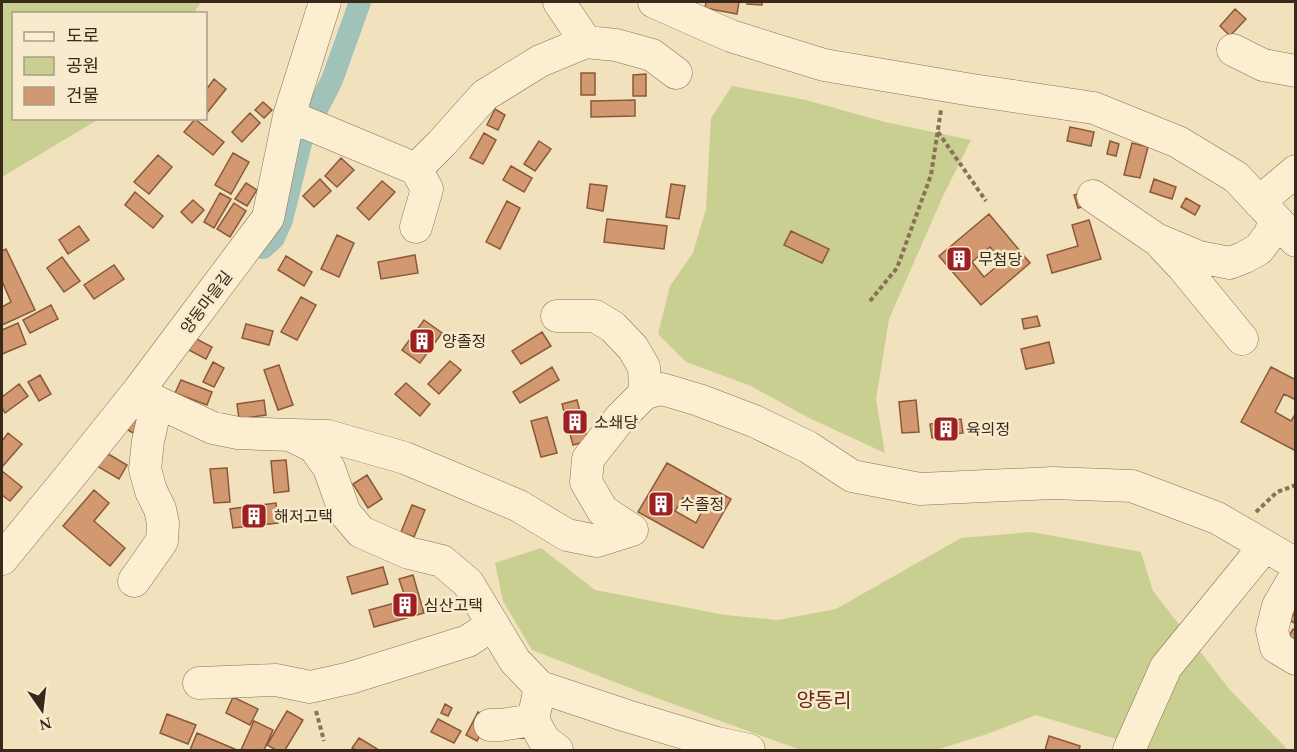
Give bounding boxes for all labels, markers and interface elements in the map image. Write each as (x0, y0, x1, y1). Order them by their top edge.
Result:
legend (12, 12, 207, 120)
text: 도로 (66, 26, 99, 46)
text: 공원 (66, 56, 99, 76)
text: 건물 (66, 86, 99, 106)
building icon: 무첨당 (944, 244, 974, 274)
place label: 무첨당 (978, 251, 1022, 268)
street label: 양동마을길 (177, 268, 235, 337)
building icon: 양졸정 (407, 326, 437, 356)
place label: 양졸정 (442, 333, 486, 350)
building icon: 소쇄당 (560, 407, 590, 437)
place label: 소쇄당 (594, 414, 638, 431)
building icon: 육의정 (931, 414, 961, 444)
place label: 육의정 (966, 421, 1010, 438)
building icon: 수졸정 (646, 489, 676, 519)
place label: 수졸정 (680, 496, 724, 513)
building icon: 해저고택 (239, 501, 269, 531)
place label: 해저고택 (274, 508, 333, 525)
building icon: 심산고택 (390, 590, 420, 620)
place label: 심산고택 (424, 597, 483, 614)
north arrow (12, 680, 72, 740)
district label: 양동리 (796, 689, 852, 711)
text: N (37, 714, 53, 734)

